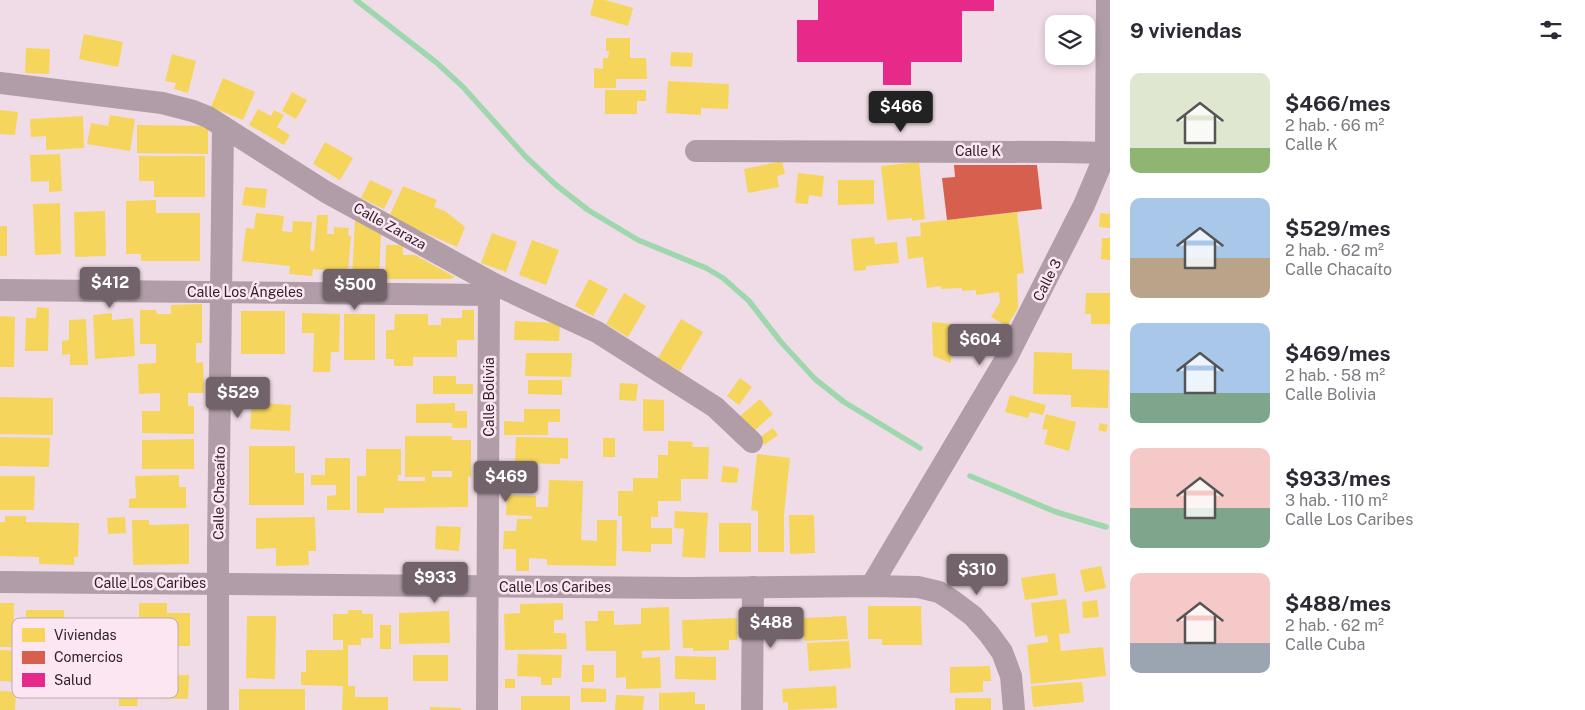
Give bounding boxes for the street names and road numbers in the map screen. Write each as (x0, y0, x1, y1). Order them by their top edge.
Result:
street label: Calle K (955, 143, 1001, 159)
street label: Calle Zaraza (351, 199, 429, 253)
street label: Calle 3 (1030, 256, 1064, 304)
street label: Calle Los Ángeles (187, 283, 303, 300)
street label: Calle Bolivia (481, 357, 497, 437)
street label: Calle Chacaíto (210, 446, 228, 540)
street label: Calle Los Caribes (94, 575, 206, 591)
street label: Calle Los Caribes (499, 579, 611, 595)

